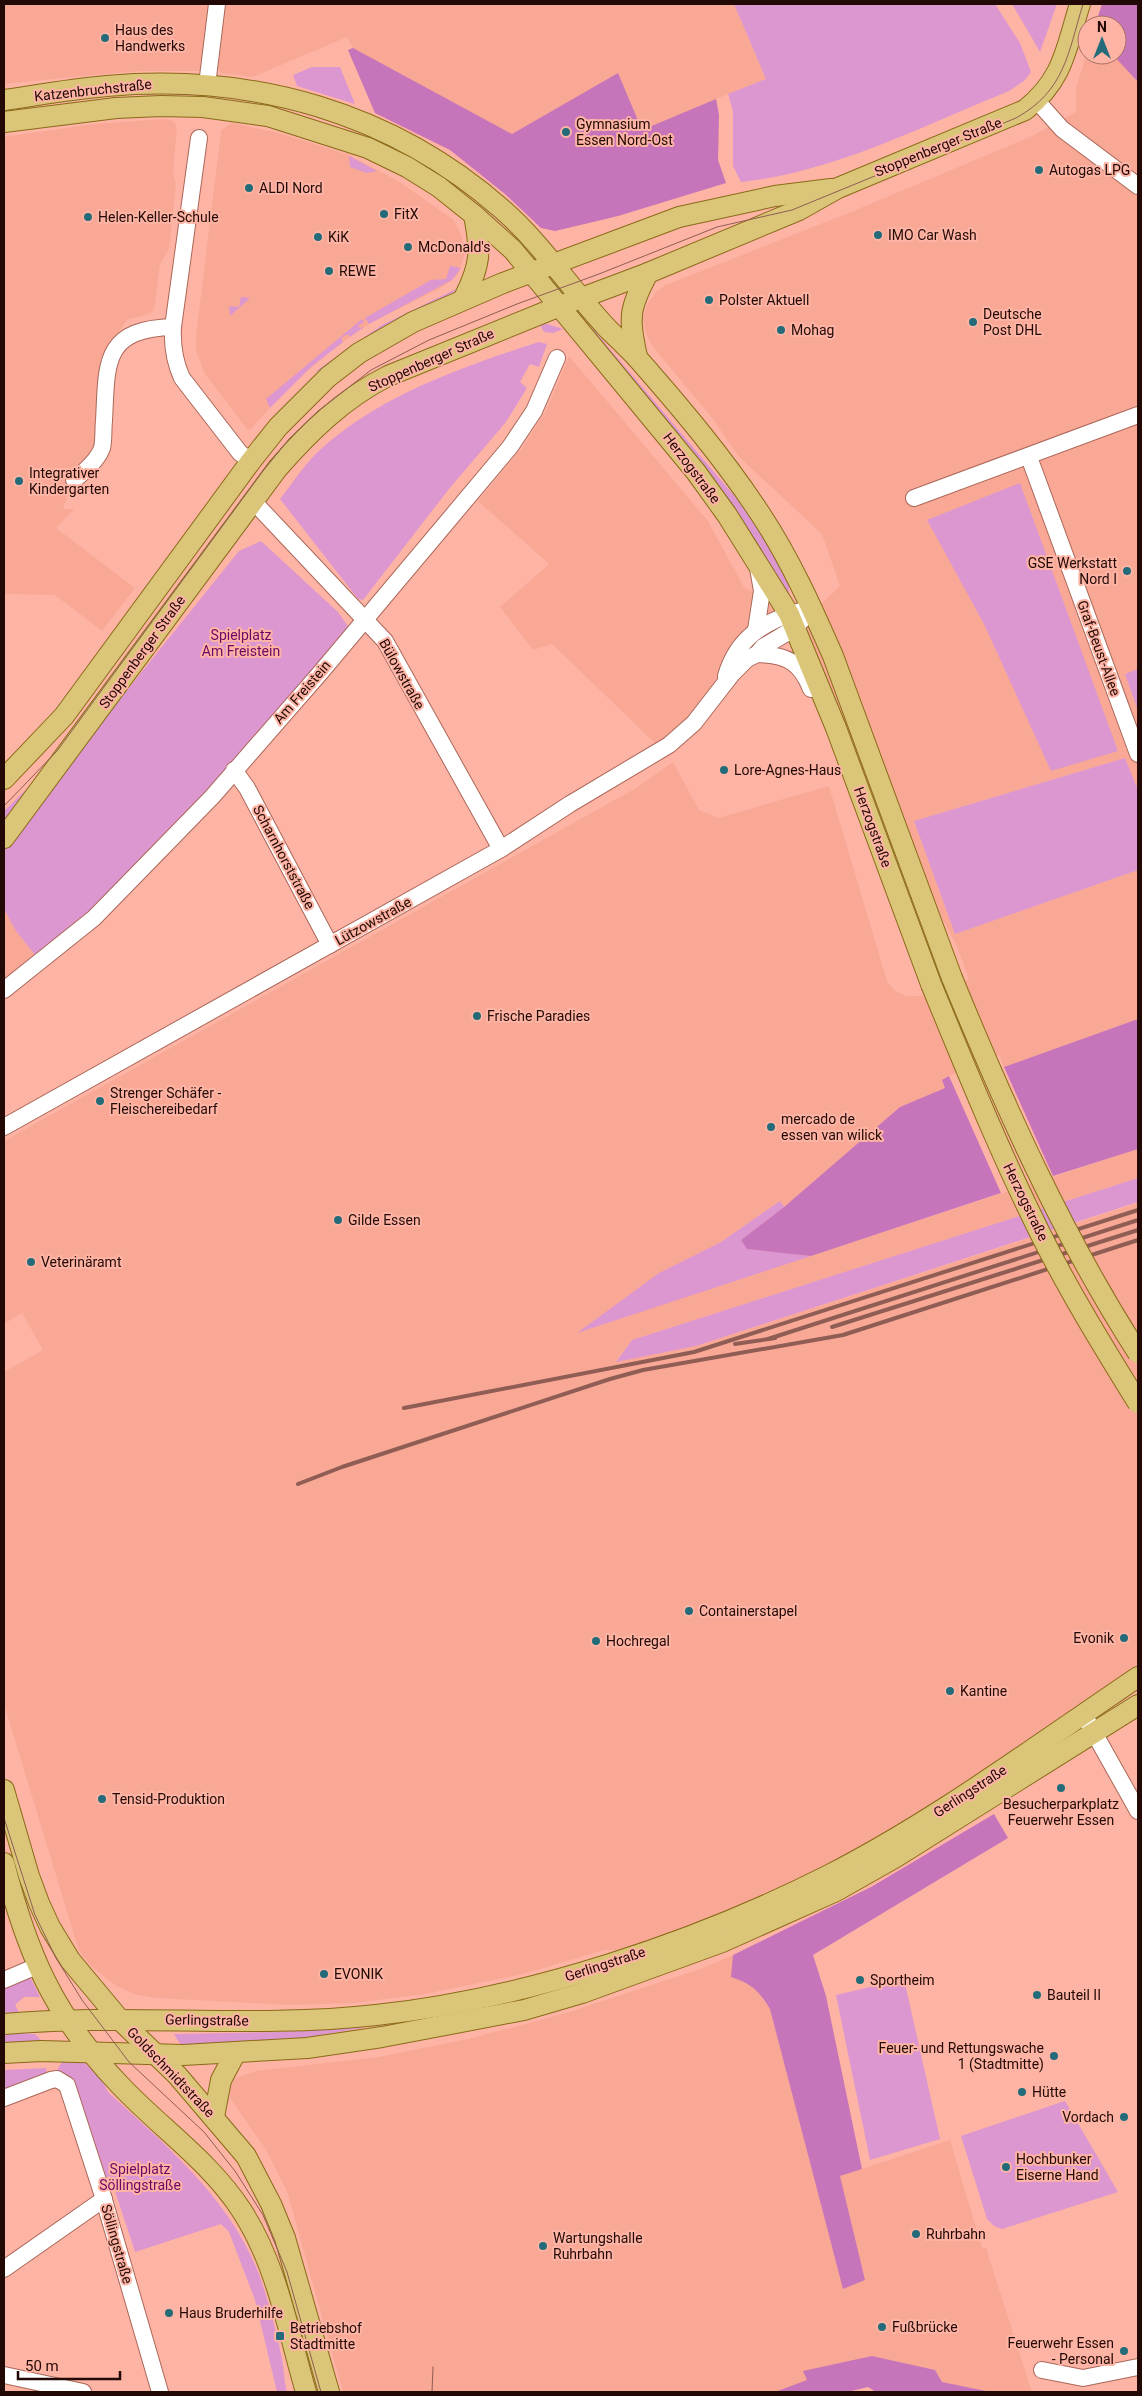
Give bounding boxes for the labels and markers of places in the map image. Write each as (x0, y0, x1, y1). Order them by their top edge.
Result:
place label: Haus des Handwerks (115, 22, 185, 54)
marker: Haus des Handwerks (99, 32, 111, 44)
place label: Gymnasium Essen Nord-Ost (576, 116, 673, 148)
marker: Gymnasium Essen Nord-Ost (560, 126, 572, 138)
place label: Autogas LPG (1049, 162, 1130, 178)
marker: Autogas LPG (1033, 164, 1045, 176)
place label: ALDI Nord (259, 180, 323, 196)
marker: ALDI Nord (243, 182, 255, 194)
place label: FitX (394, 206, 419, 222)
marker: FitX (378, 208, 390, 220)
place label: Helen-Keller-Schule (98, 209, 219, 225)
marker: Helen-Keller-Schule (82, 211, 94, 223)
place label: IMO Car Wash (888, 227, 977, 243)
place label: KiK (328, 229, 349, 245)
marker: IMO Car Wash (872, 229, 884, 241)
marker: KiK (312, 231, 324, 243)
place label: McDonald's (418, 239, 491, 255)
marker: McDonald's (402, 241, 414, 253)
place label: REWE (339, 263, 376, 279)
marker: REWE (323, 265, 335, 277)
place label: Polster Aktuell (719, 292, 809, 308)
marker: Polster Aktuell (703, 294, 715, 306)
place label: Deutsche Post DHL (983, 306, 1042, 338)
marker: Deutsche Post DHL (967, 316, 979, 328)
place label: Mohag (791, 322, 834, 338)
marker: Mohag (775, 324, 787, 336)
place label: Integrativer Kindergarten (29, 465, 109, 497)
marker: Integrativer Kindergarten (13, 475, 25, 487)
place label: GSE Werkstatt Nord I (1028, 555, 1117, 587)
marker: GSE Werkstatt Nord I (1121, 565, 1133, 577)
place label: Lore-Agnes-Haus (734, 762, 841, 778)
marker: Lore-Agnes-Haus (718, 764, 730, 776)
place label: Frische Paradies (487, 1008, 590, 1024)
marker: Frische Paradies (471, 1010, 483, 1022)
place label: Strenger Schäfer - Fleischereibedarf (110, 1085, 221, 1117)
marker: Strenger Schäfer - Fleischereibedarf (94, 1095, 106, 1107)
place label: mercado de essen van wilick (781, 1111, 883, 1143)
marker: mercado de essen van wilick (765, 1121, 777, 1133)
place label: Gilde Essen (348, 1212, 421, 1228)
marker: Gilde Essen (332, 1214, 344, 1226)
place label: Veterinäramt (41, 1254, 122, 1270)
marker: Veterinäramt (25, 1256, 37, 1268)
place label: Containerstapel (699, 1603, 797, 1619)
marker: Containerstapel (683, 1605, 695, 1617)
place label: Evonik (1073, 1630, 1115, 1646)
marker: Evonik (1118, 1632, 1130, 1644)
place label: Hochregal (606, 1633, 670, 1649)
marker: Hochregal (590, 1635, 602, 1647)
place label: Kantine (960, 1683, 1007, 1699)
marker: Kantine (944, 1685, 956, 1697)
marker: Besucherparkplatz Feuerwehr Essen (1055, 1782, 1067, 1794)
place label: Tensid-Produktion (112, 1791, 225, 1807)
marker: Tensid-Produktion (96, 1793, 108, 1805)
place label: Besucherparkplatz Feuerwehr Essen (1003, 1796, 1119, 1828)
place label: EVONIK (334, 1966, 383, 1982)
marker: EVONIK (318, 1968, 330, 1980)
place label: Sportheim (870, 1972, 935, 1988)
marker: Sportheim (854, 1974, 866, 1986)
place label: Bauteil II (1047, 1987, 1101, 2003)
marker: Bauteil II (1031, 1989, 1043, 2001)
place label: Feuer- und Rettungswache 1 (Stadtmitte) (879, 2040, 1044, 2073)
marker: Feuer- und Rettungswache 1 (Stadtmitte) (1048, 2050, 1060, 2062)
place label: Hütte (1032, 2084, 1066, 2100)
marker: Hütte (1016, 2086, 1028, 2098)
place label: Vordach (1062, 2109, 1114, 2125)
marker: Vordach (1118, 2111, 1130, 2123)
place label: Hochbunker Eiserne Hand (1016, 2151, 1099, 2183)
marker: Hochbunker Eiserne Hand (1000, 2161, 1012, 2173)
place label: Ruhrbahn (926, 2226, 986, 2242)
marker: Ruhrbahn (910, 2228, 922, 2240)
place label: Wartungshalle Ruhrbahn (553, 2230, 643, 2262)
marker: Wartungshalle Ruhrbahn (537, 2240, 549, 2252)
place label: Haus Bruderhilfe (179, 2305, 283, 2321)
marker: Haus Bruderhilfe (163, 2307, 175, 2319)
place label: Fußbrücke (892, 2319, 958, 2335)
place label: Betriebshof Stadtmitte (290, 2320, 362, 2352)
marker: Fußbrücke (876, 2321, 888, 2333)
marker: Betriebshof Stadtmitte (274, 2330, 286, 2342)
place label: Feuerwehr Essen - Personal (1008, 2335, 1114, 2367)
marker: Feuerwehr Essen - Personal (1118, 2345, 1130, 2357)

